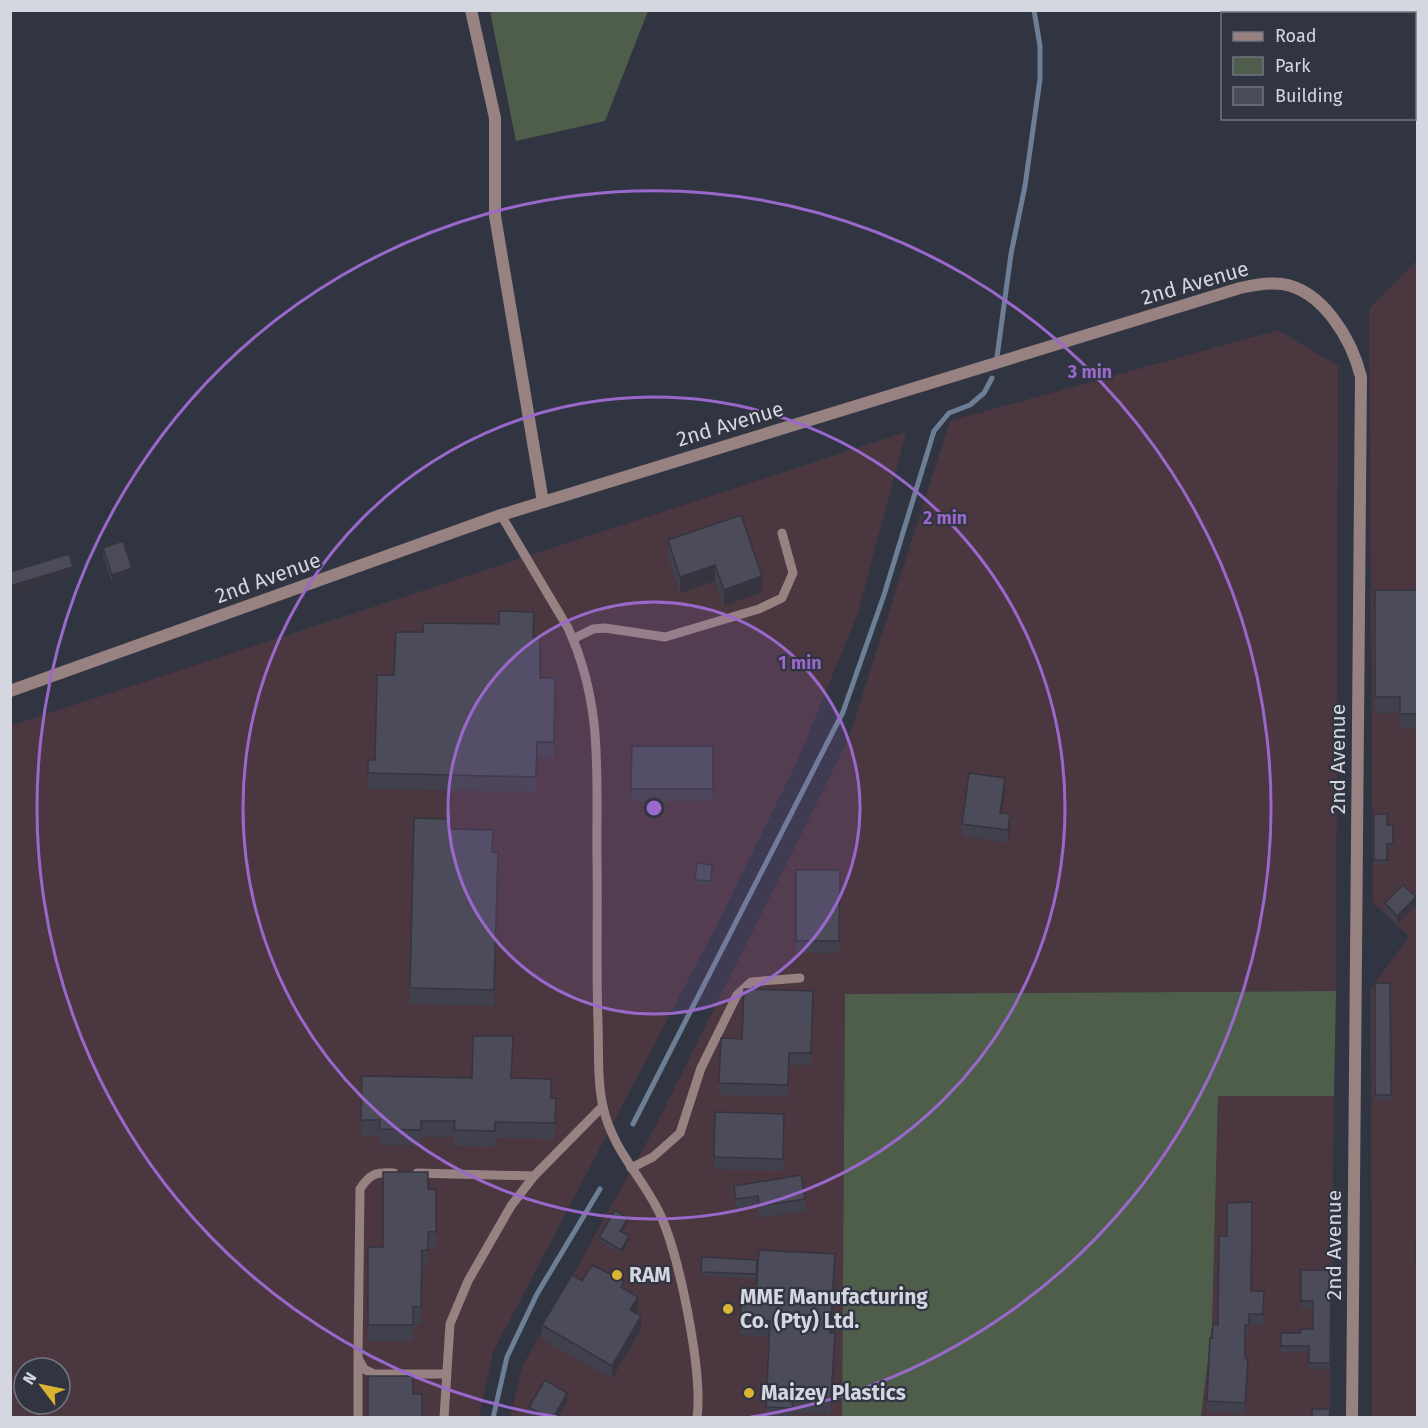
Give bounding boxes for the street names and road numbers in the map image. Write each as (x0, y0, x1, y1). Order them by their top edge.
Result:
street label: 2nd Avenue (1138, 255, 1252, 311)
street label: 2nd Avenue (673, 395, 787, 453)
street label: 2nd Avenue (212, 547, 324, 609)
street label: 2nd Avenue (1325, 704, 1351, 814)
street label: 2nd Avenue (1321, 1190, 1347, 1300)

